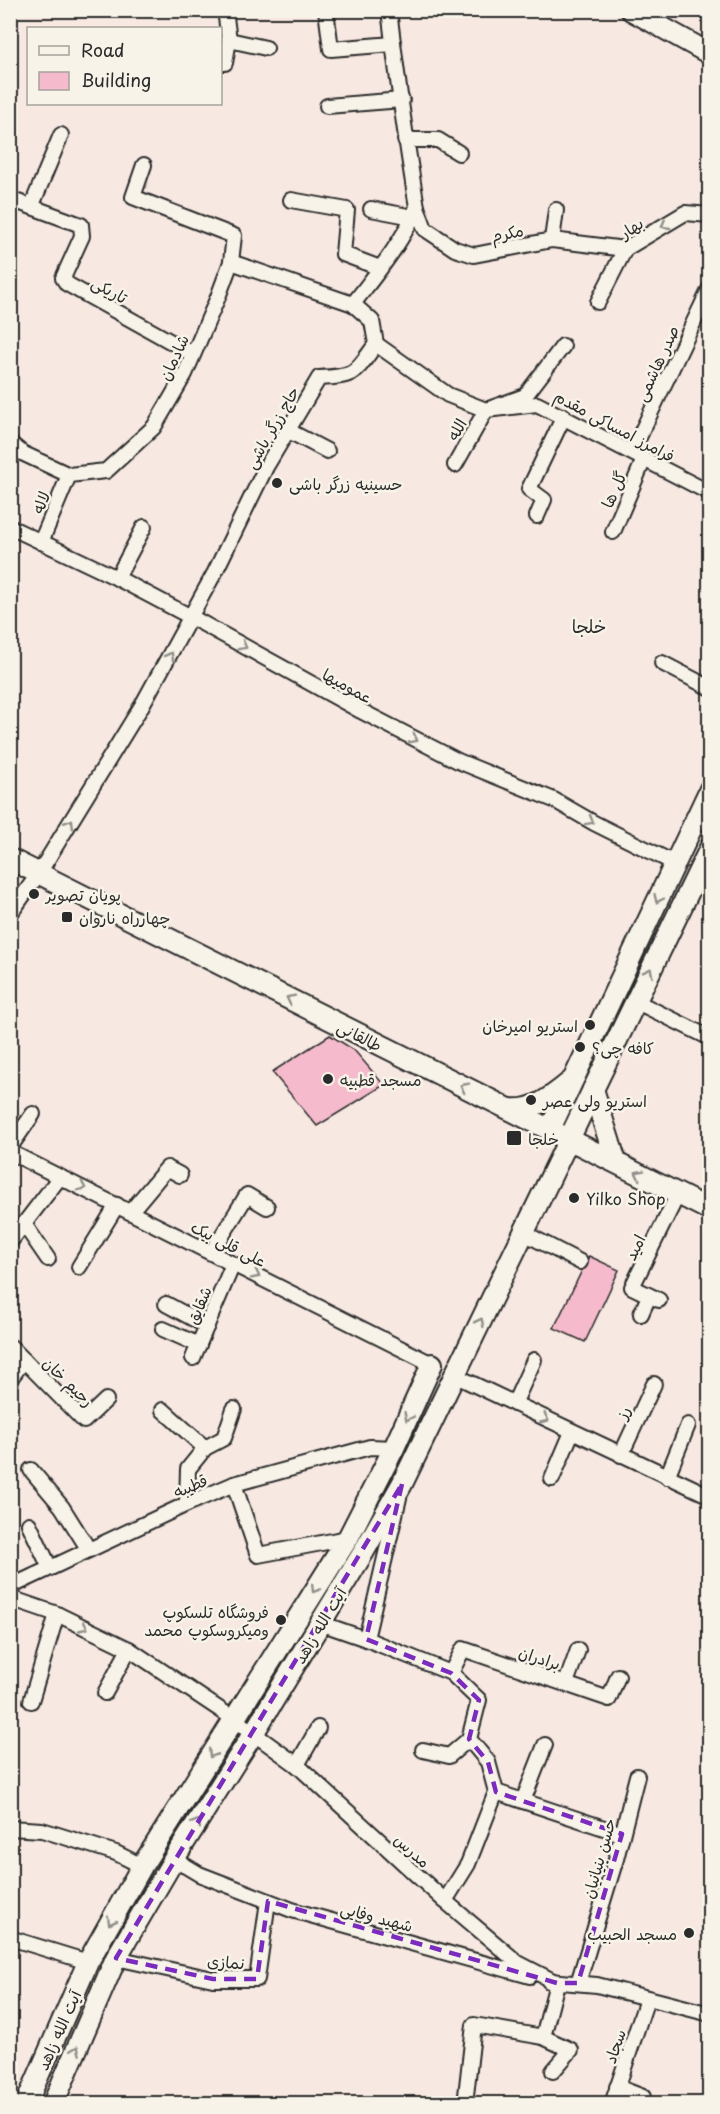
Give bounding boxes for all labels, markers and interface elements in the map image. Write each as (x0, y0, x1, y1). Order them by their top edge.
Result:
legend (27, 27, 222, 105)
text: Road (81, 36, 125, 63)
text: Building (81, 66, 151, 93)
street label: بهار (613, 210, 648, 245)
street label: مکرم (489, 217, 526, 249)
one-way arrow (661, 217, 672, 229)
street label: تاریکی (88, 269, 133, 309)
street label: صدر هاشمی (628, 321, 684, 405)
street label: شادمان (152, 330, 194, 384)
street label: حاج زرگر باشی (238, 381, 304, 473)
street label: فرامرز امساکی مقدم (549, 383, 680, 469)
street label: الله (440, 414, 472, 444)
street label: گل ها (594, 467, 632, 511)
place label: حسینیه زرگر باشی (289, 471, 403, 495)
marker: حسینیه زرگر باشی (270, 476, 284, 490)
street label: لاله (25, 487, 55, 517)
district label: خلجا (572, 612, 606, 639)
one-way arrow (236, 638, 247, 650)
one-way arrow (163, 652, 174, 662)
street label: عمومیها (318, 661, 378, 709)
one-way arrow (407, 732, 418, 743)
one-way arrow (584, 814, 595, 825)
one-way arrow (62, 819, 73, 830)
place label: پویان تصویر (44, 882, 121, 906)
marker: پویان تصویر (27, 887, 41, 901)
one-way arrow (653, 892, 665, 903)
place label: چهارراه ناروان (79, 905, 170, 929)
marker: چهارراه ناروان (60, 910, 74, 924)
one-way arrow (642, 967, 654, 978)
one-way arrow (285, 995, 296, 1007)
place label: استریو امیرخان (482, 1013, 578, 1037)
street label: طالقانی (333, 1014, 387, 1056)
marker: استریو امیرخان (583, 1018, 597, 1032)
place label: کافه چی؟ (592, 1035, 654, 1059)
marker: کافه چی؟ (573, 1040, 587, 1054)
place label: مسجد قطبیه (340, 1067, 421, 1091)
marker: مسجد قطبیه (321, 1072, 335, 1086)
one-way arrow (460, 1083, 471, 1094)
place label: استریو ولی عصر (541, 1088, 647, 1112)
marker: استریو ولی عصر (524, 1093, 538, 1107)
place label: خلجا (528, 1126, 559, 1150)
marker: خلجا (505, 1129, 523, 1147)
one-way arrow (634, 1170, 645, 1181)
one-way arrow (75, 1180, 86, 1192)
place label: Yilko Shop (586, 1186, 666, 1210)
marker: Yilko Shop (567, 1191, 581, 1205)
street label: علی قلی بیک (187, 1214, 271, 1272)
street label: امید (617, 1230, 651, 1264)
one-way arrow (250, 1268, 260, 1279)
street label: شقایق (179, 1282, 217, 1328)
one-way arrow (472, 1317, 484, 1328)
street label: رحیم خان (37, 1351, 100, 1413)
street label: رز (608, 1401, 635, 1424)
one-way arrow (403, 1411, 415, 1422)
one-way arrow (538, 1411, 549, 1423)
street label: قطیبه (169, 1467, 211, 1503)
street label: آیت الله زاهد (287, 1581, 352, 1668)
one-way arrow (311, 1583, 323, 1593)
place label: فروشگاه تلسکوپ ومیکروسکوپ محمد (144, 1599, 269, 1641)
marker: فروشگاه تلسکوپ ومیکروسکوپ محمد (274, 1613, 288, 1627)
one-way arrow (78, 1619, 89, 1631)
street label: برادران (516, 1639, 564, 1675)
one-way arrow (207, 1748, 219, 1758)
street label: حسن بنیانیان (575, 1815, 621, 1901)
one-way arrow (190, 1819, 202, 1829)
street label: مدرس (390, 1827, 436, 1873)
street label: شهید وفایی (338, 1895, 416, 1937)
one-way arrow (107, 1915, 118, 1925)
place label: مسجد الحبیب (587, 1921, 677, 1945)
marker: مسجد الحبیب (682, 1926, 696, 1940)
street label: نمازی (206, 1948, 246, 1974)
street label: آیت الله زاهد (30, 1985, 87, 2074)
street label: سجاد (597, 2026, 631, 2066)
one-way arrow (69, 2045, 81, 2056)

